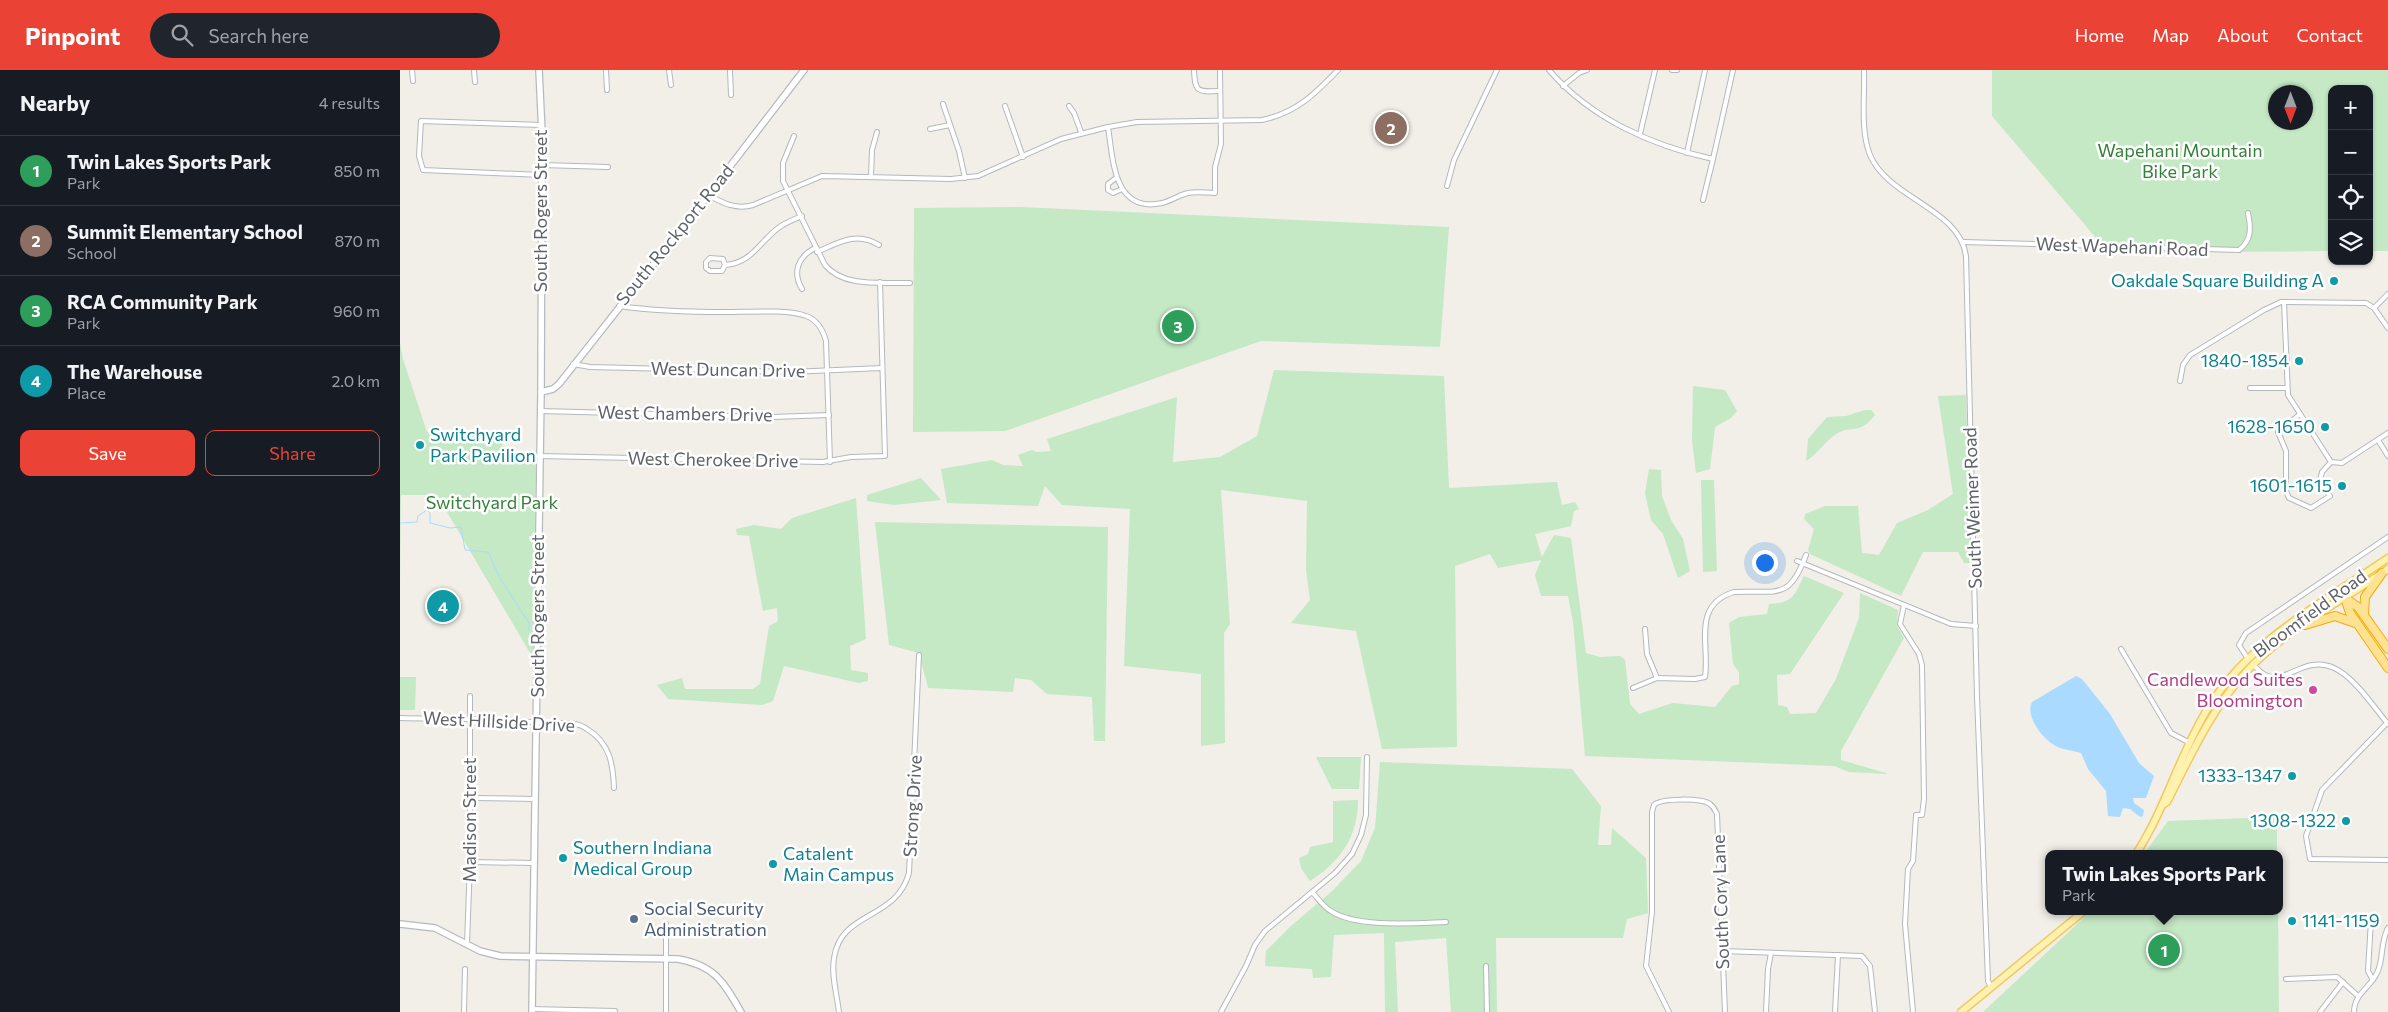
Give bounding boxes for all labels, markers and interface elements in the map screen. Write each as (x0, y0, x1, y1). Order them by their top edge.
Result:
search box (150, 13, 500, 58)
text: Pinpoint (25, 21, 120, 50)
icon: search (168, 21, 196, 49)
text: Search here (208, 24, 309, 47)
text: Home (2075, 24, 2124, 46)
text: Map (2152, 24, 2189, 46)
text: About (2217, 24, 2269, 46)
text: Contact (2297, 24, 2363, 46)
north arrow (2268, 85, 2313, 130)
map controls (2328, 85, 2373, 265)
button: + (2328, 85, 2373, 130)
text: Nearby (20, 90, 90, 115)
text: 4 results (319, 93, 380, 112)
pin: 2 (1375, 109, 1407, 147)
street label: South Rogers Street (529, 129, 551, 293)
button: − (2328, 130, 2373, 175)
park label: Wapehani Mountain Bike Park (2097, 139, 2263, 182)
text: Twin Lakes Sports Park (67, 150, 271, 173)
street label: South Rockport Road (611, 160, 738, 309)
text: 1 (32, 161, 40, 180)
text: 850 m (334, 161, 380, 180)
text: Park (67, 173, 100, 192)
button: locate (2328, 175, 2373, 220)
text: Summit Elementary School (67, 220, 303, 243)
button: layers (2328, 220, 2373, 265)
text: 2 (31, 231, 41, 250)
text: 870 m (334, 231, 380, 250)
street label: West Wapehani Road (2035, 232, 2209, 260)
text: School (67, 243, 117, 262)
place label: Oakdale Square Building A (2111, 269, 2324, 291)
marker: Oakdale Square Building A (2328, 275, 2340, 287)
text: RCA Community Park (67, 290, 258, 313)
text: 3 (31, 301, 41, 320)
text: 960 m (333, 301, 380, 320)
pin: 3 (1162, 307, 1194, 345)
text: Park (67, 313, 100, 332)
place label: 1840-1854 (2200, 349, 2289, 371)
marker: 1840-1854 (2293, 355, 2305, 367)
street label: West Duncan Drive (650, 357, 806, 381)
text: The Warehouse (67, 360, 202, 383)
text: 4 (31, 371, 41, 390)
text: 2.0 km (331, 371, 380, 390)
text: Place (67, 383, 106, 402)
street label: West Chambers Drive (597, 400, 773, 426)
place label: 1628-1650 (2227, 415, 2315, 437)
marker: 1628-1650 (2319, 421, 2331, 433)
place label: Switchyard Park Pavilion (430, 423, 536, 466)
street label: South Weimer Road (1958, 427, 1986, 589)
button: Save (20, 430, 195, 476)
button: Share (205, 430, 380, 476)
marker: Switchyard Park Pavilion (414, 439, 426, 451)
street label: West Cherokee Drive (628, 447, 799, 471)
place label: 1601-1615 (2250, 474, 2332, 496)
marker: 1601-1615 (2336, 480, 2348, 492)
park label: Switchyard Park (426, 491, 558, 513)
street label: South Rogers Street (526, 534, 548, 698)
your location (1752, 550, 1778, 576)
street label: Bloomfield Road (2248, 565, 2371, 662)
pin: 4 (427, 587, 459, 625)
place label: Candlewood Suites Bloomington (2147, 668, 2303, 711)
marker: Candlewood Suites Bloomington (2307, 684, 2319, 696)
street label: West Hillside Drive (422, 706, 576, 736)
street label: Strong Drive (898, 754, 926, 858)
street label: Madison Street (458, 757, 480, 883)
place label: 1333-1347 (2198, 764, 2282, 786)
marker: 1333-1347 (2286, 770, 2298, 782)
place label: 1308-1322 (2250, 809, 2336, 831)
marker: 1308-1322 (2340, 815, 2352, 827)
street label: South Cory Lane (1707, 834, 1733, 970)
place label: Southern Indiana Medical Group (573, 836, 712, 879)
place label: Catalent Main Campus (783, 842, 894, 885)
popup (2045, 850, 2283, 915)
marker: Southern Indiana Medical Group (557, 852, 569, 864)
marker: Catalent Main Campus (767, 858, 779, 870)
text: Twin Lakes Sports Park (2062, 862, 2266, 885)
text: Park (2062, 885, 2095, 904)
place label: Social Security Administration (644, 897, 767, 940)
place label: 1141-1159 (2302, 909, 2380, 931)
marker: Social Security Administration (628, 913, 640, 925)
marker: 1141-1159 (2286, 915, 2298, 927)
pin: 1 (2148, 931, 2180, 969)

